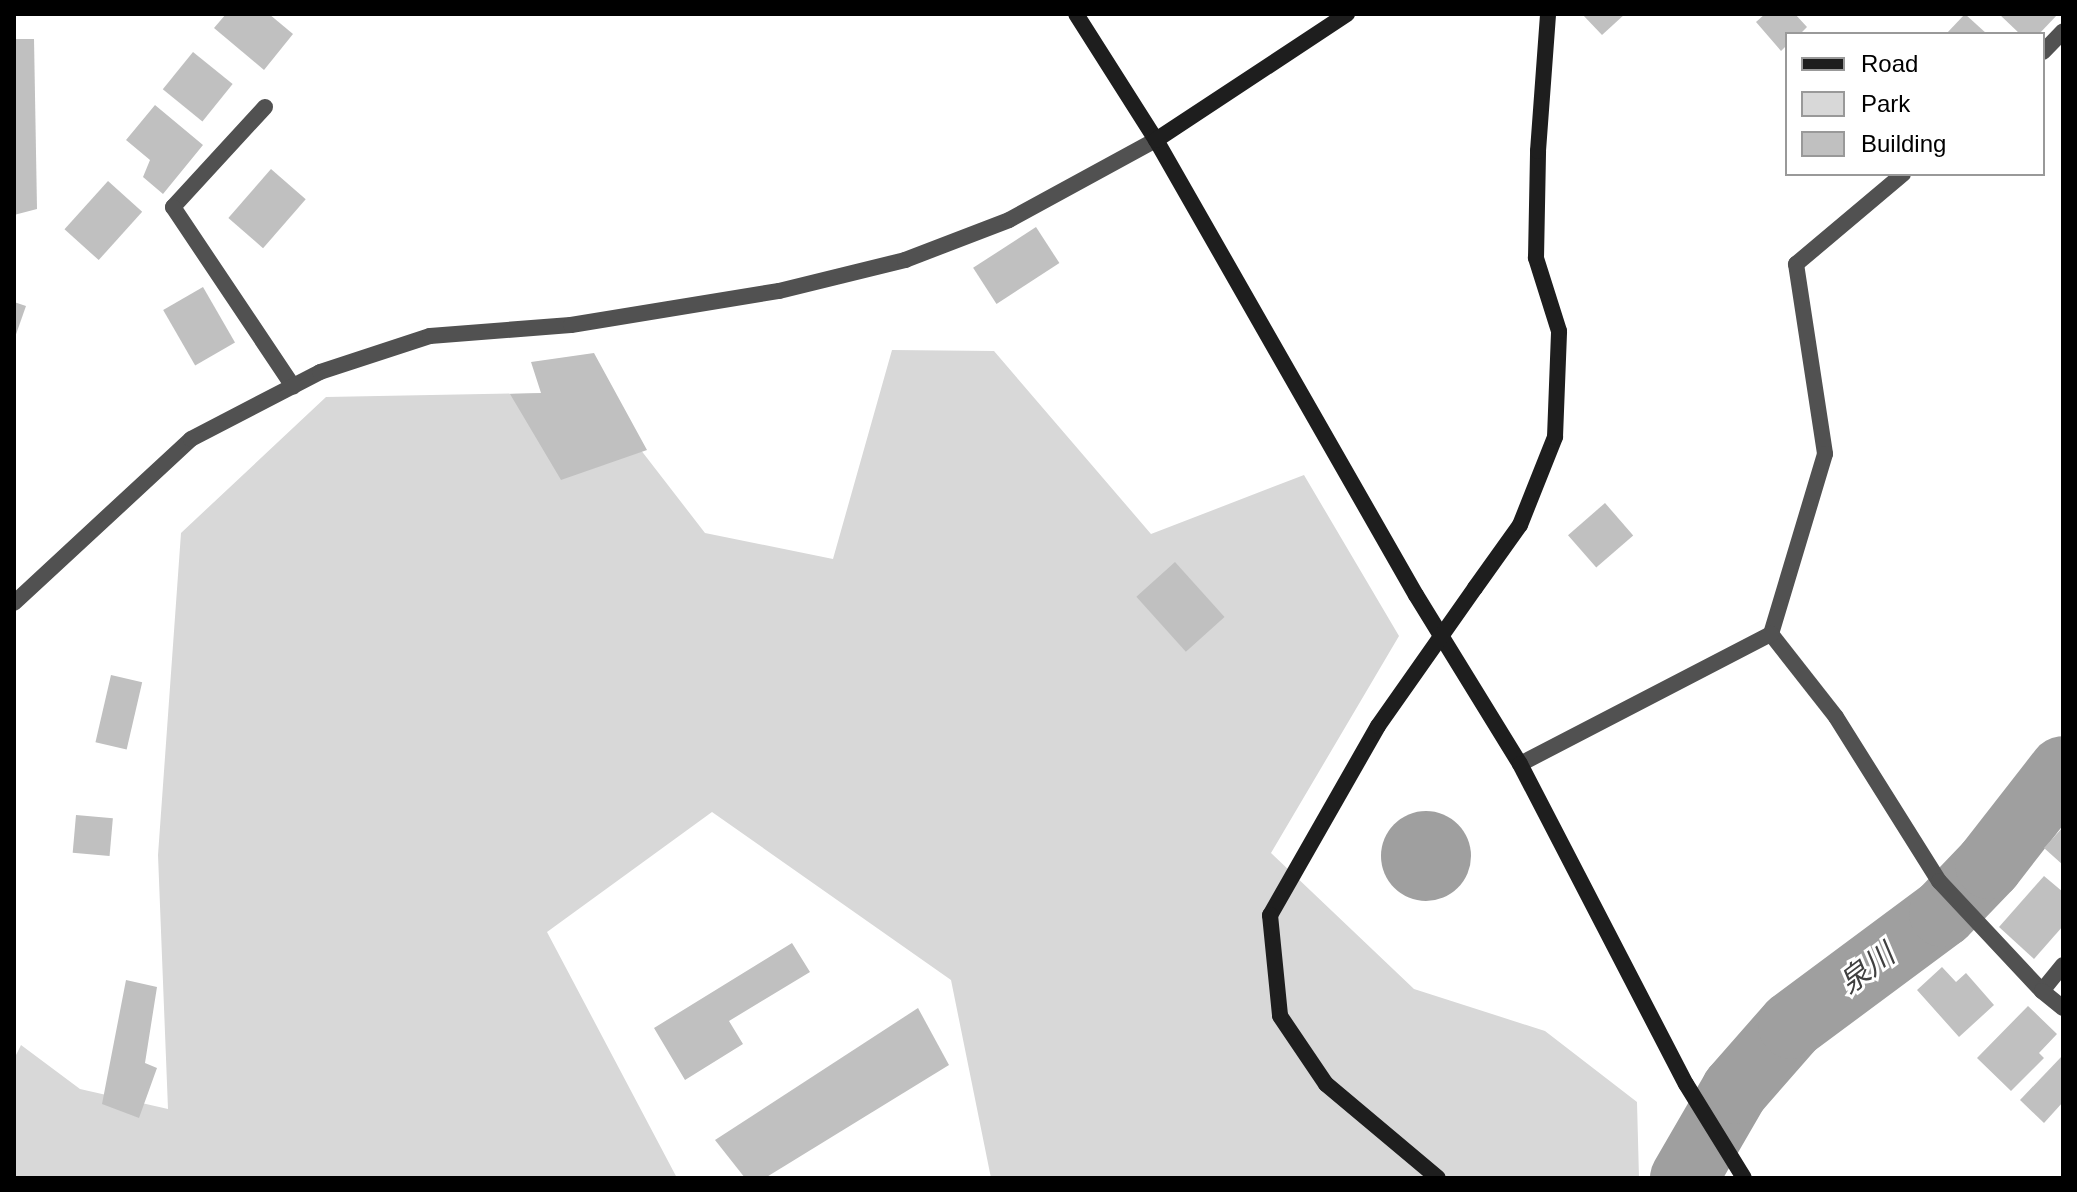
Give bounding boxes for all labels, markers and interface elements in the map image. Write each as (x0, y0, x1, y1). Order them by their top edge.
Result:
legend (1785, 32, 2045, 176)
text: Road (1861, 50, 1918, 77)
text: Park (1861, 90, 1910, 117)
text: Building (1861, 130, 1946, 157)
water label: 泉川 (1832, 937, 1902, 1001)

